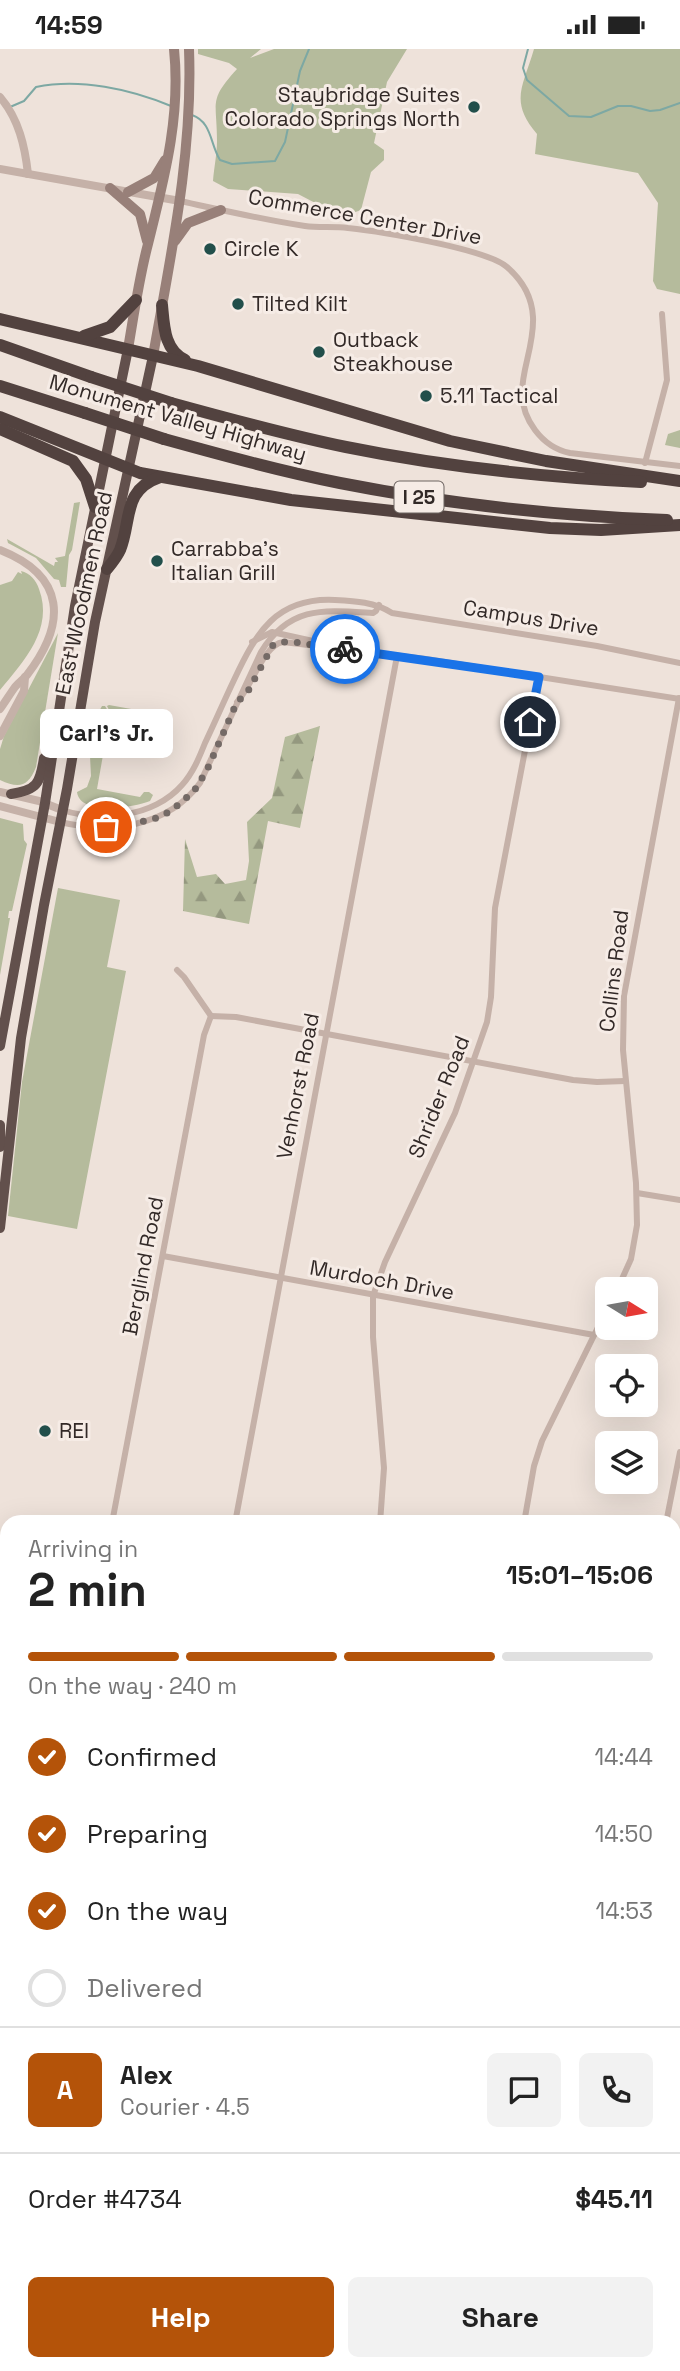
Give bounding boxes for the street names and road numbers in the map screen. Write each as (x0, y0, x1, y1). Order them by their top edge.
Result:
street label: Commerce Center Drive (246, 183, 484, 250)
street label: Monument Valley Highway (46, 368, 310, 467)
road number: I 25 (394, 481, 444, 512)
street label: East Woodmen Road (49, 489, 118, 697)
street label: Campus Drive (461, 593, 601, 642)
street label: Collins Road (593, 908, 634, 1034)
street label: Venhorst Road (270, 1010, 325, 1161)
street label: Shrider Road (402, 1032, 475, 1162)
street label: Berglind Road (116, 1194, 169, 1338)
street label: Murdoch Drive (308, 1254, 456, 1305)

